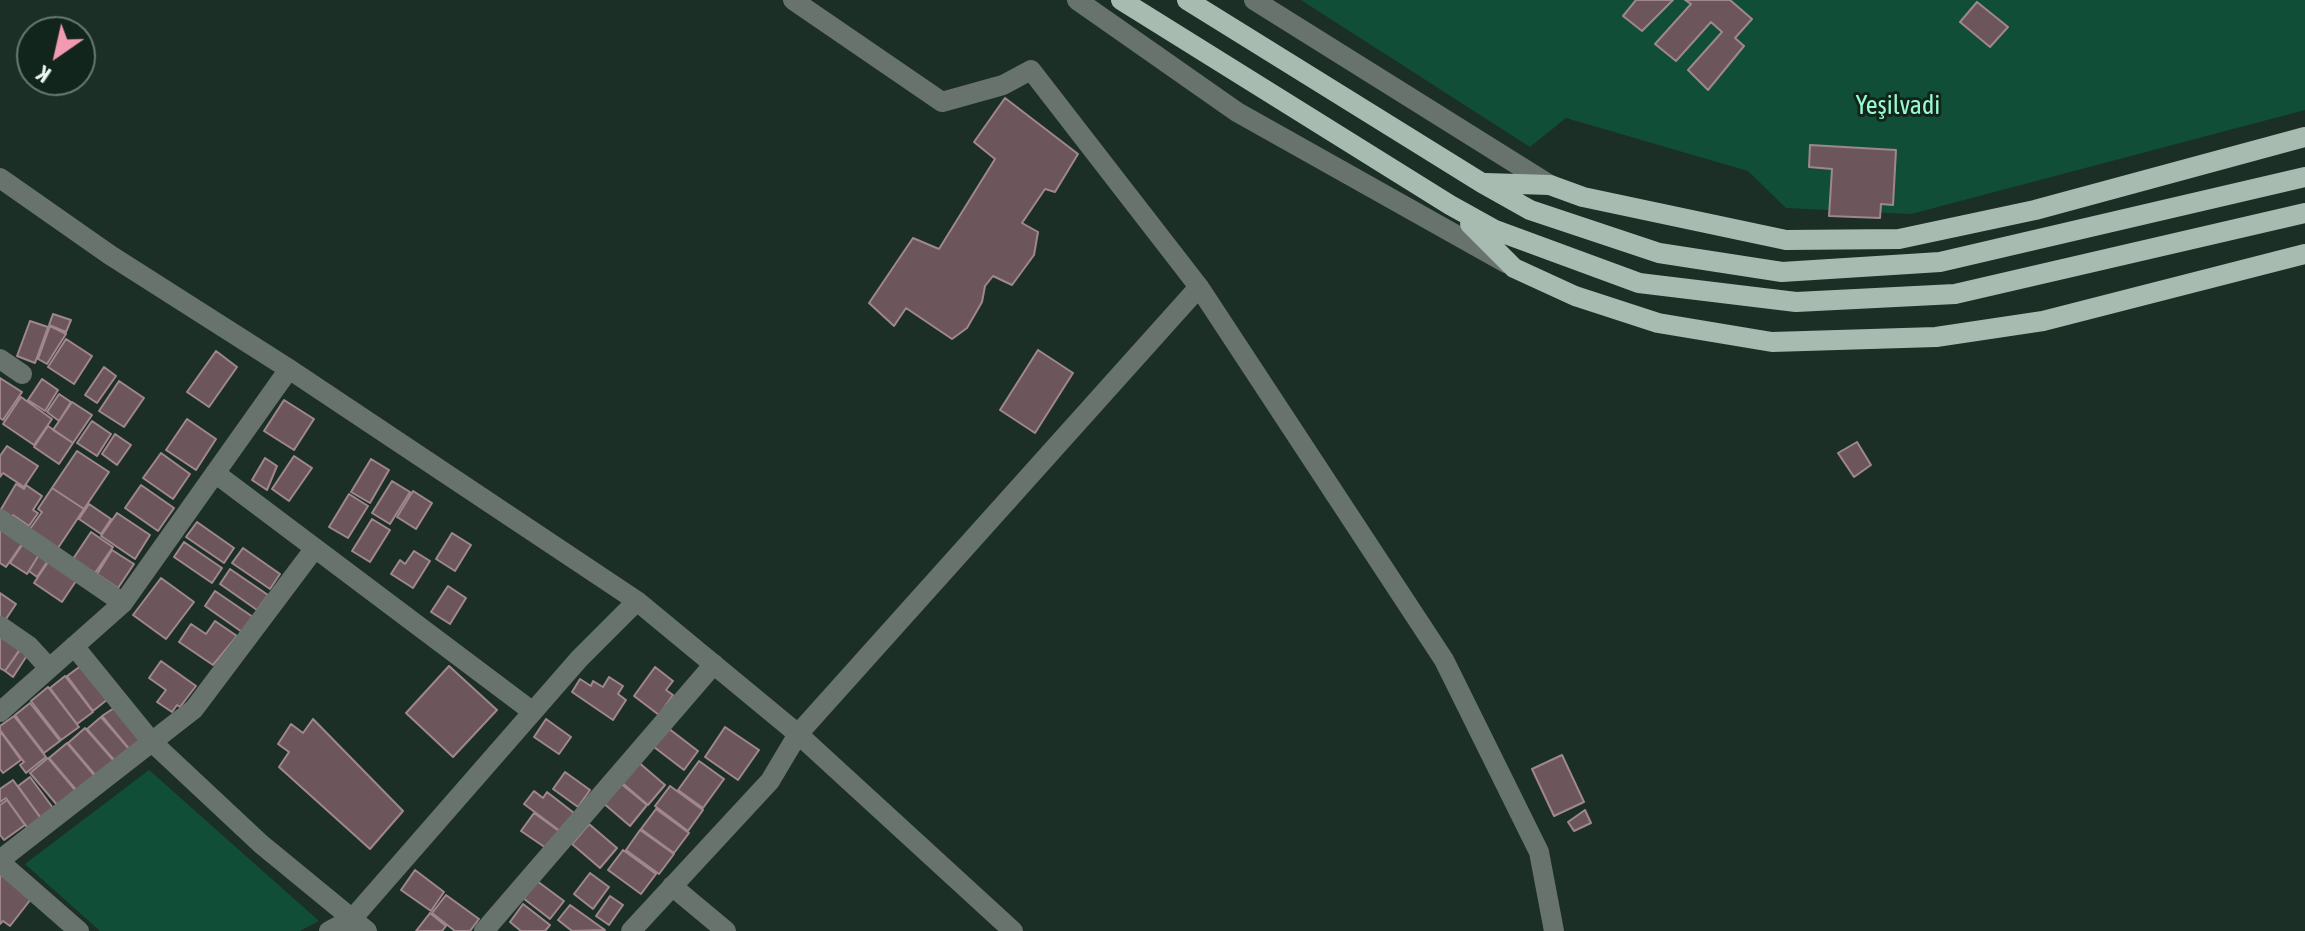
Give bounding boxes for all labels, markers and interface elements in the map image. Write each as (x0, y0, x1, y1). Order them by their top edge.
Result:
north arrow (16, 16, 96, 96)
text: K (32, 60, 55, 88)
park label: Yeşilvadi (1856, 90, 1940, 122)

